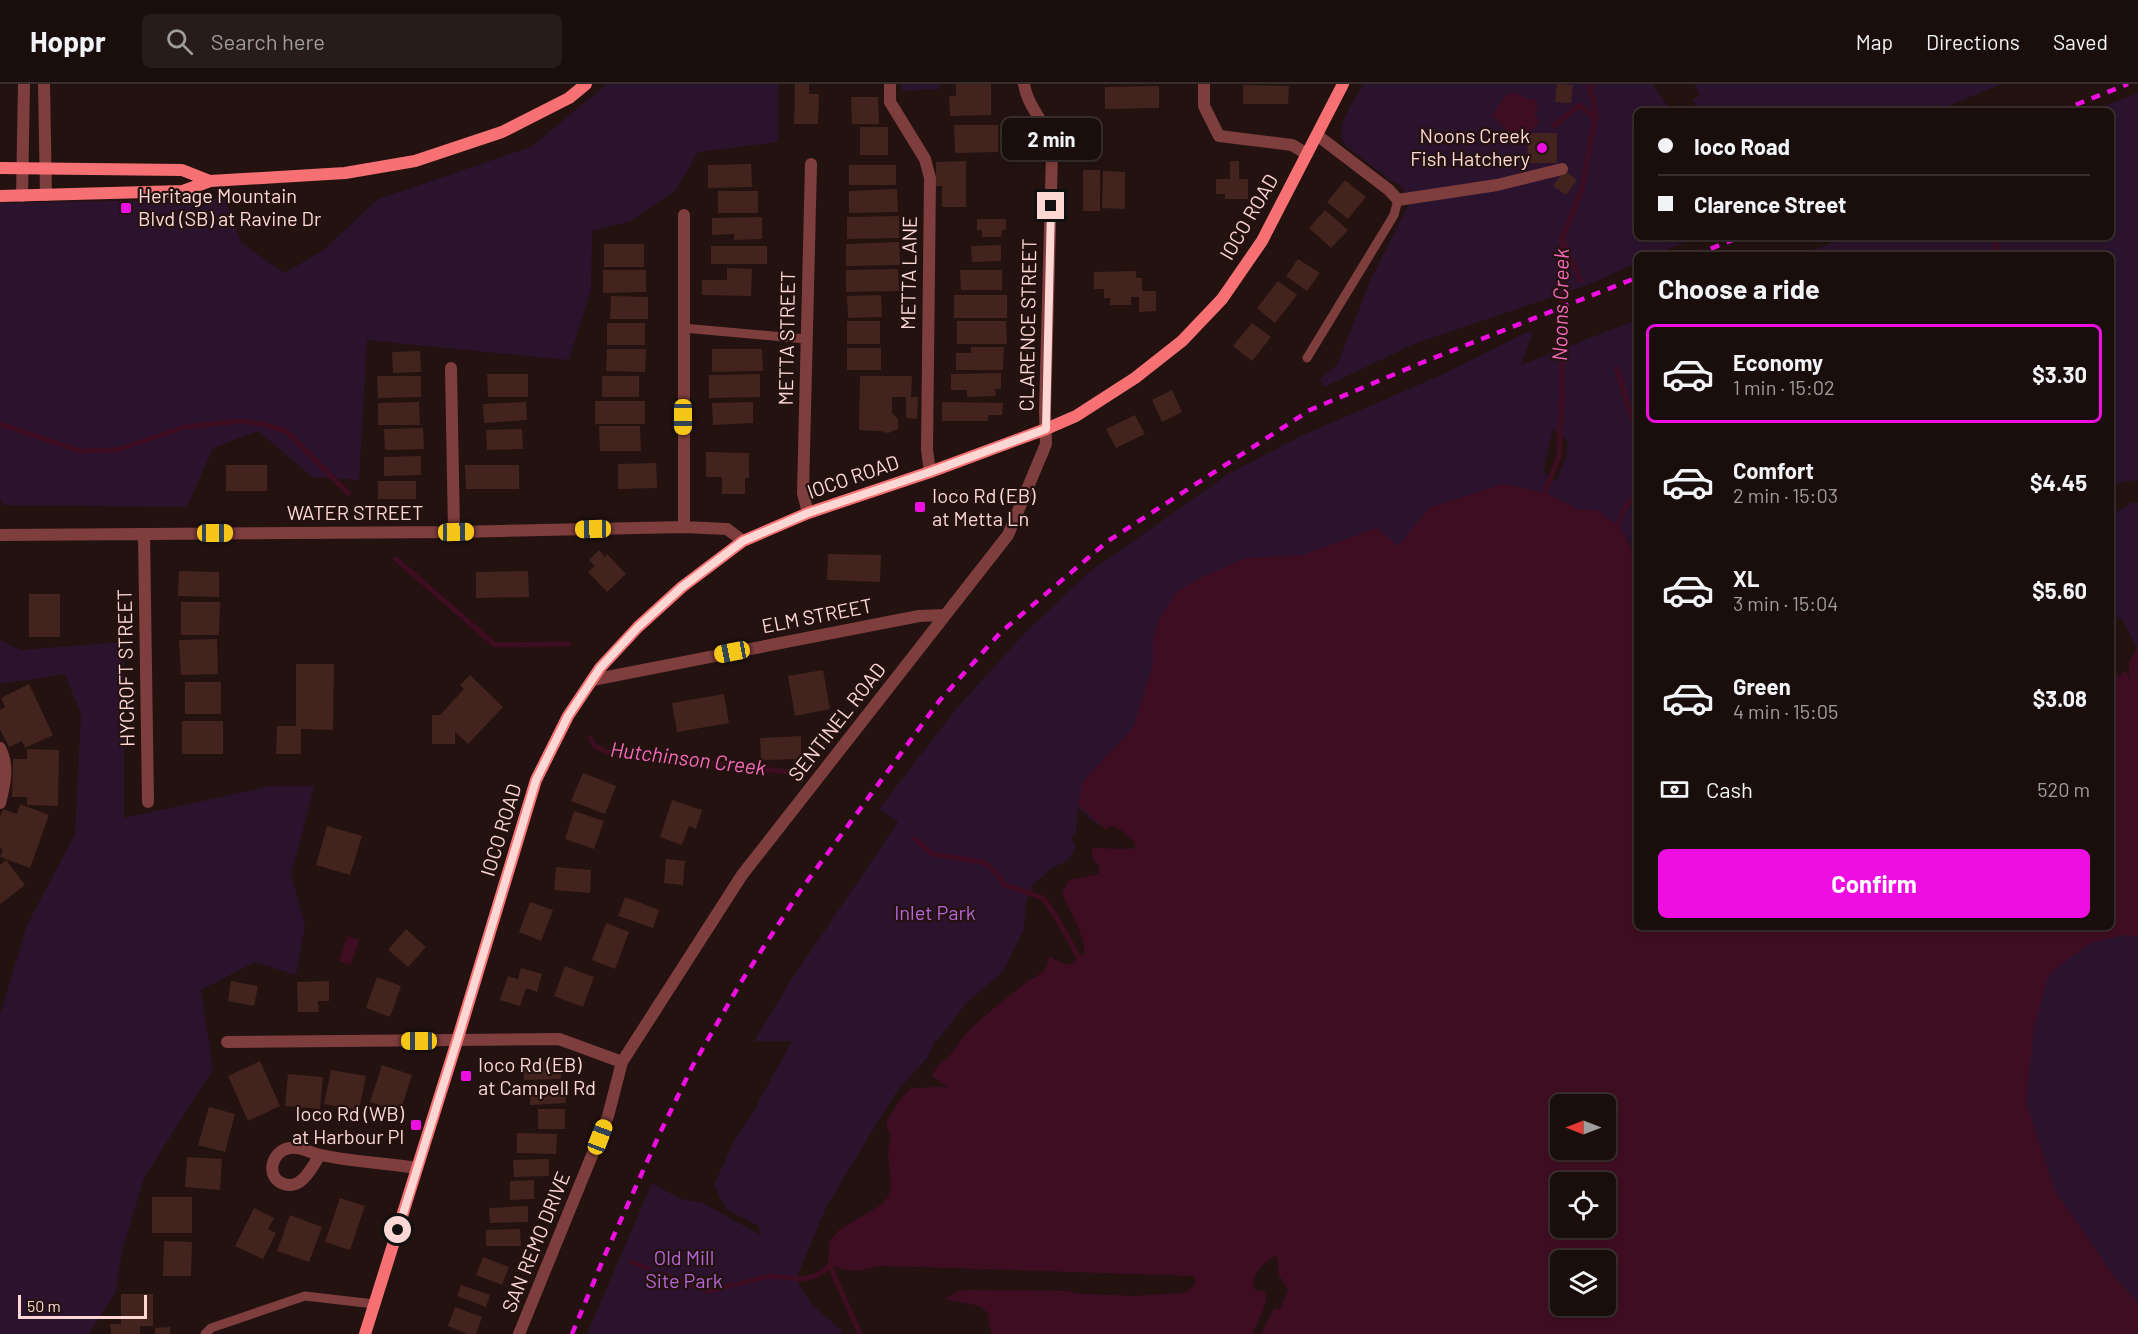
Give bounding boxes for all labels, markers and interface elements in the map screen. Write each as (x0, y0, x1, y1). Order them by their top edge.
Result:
search box (142, 14, 562, 68)
text: Hoppr (30, 24, 106, 58)
icon: search (163, 25, 196, 58)
text: Search here (211, 28, 325, 54)
text: Map (1856, 29, 1893, 54)
text: Directions (1926, 29, 2020, 54)
text: Saved (2053, 29, 2108, 54)
callout: 2 min (1002, 119, 1100, 161)
place label: Noons Creek Fish Hatchery (1410, 123, 1530, 170)
text: 2 min (1028, 127, 1075, 151)
text: Ioco Road (1694, 133, 1790, 159)
marker: Noons Creek Fish Hatchery (1535, 141, 1549, 155)
street label: IOCO ROAD (1214, 169, 1282, 264)
place label: Heritage Mountain Blvd (SB) at Ravine Dr (138, 183, 321, 230)
text: Clarence Street (1694, 191, 1846, 217)
route end (1037, 192, 1064, 219)
marker: Heritage Mountain Blvd (SB) at Ravine Dr (119, 201, 133, 215)
street label: METTA LANE (895, 216, 921, 330)
street label: CLARENCE STREET (1013, 238, 1041, 412)
water label: Noons Creek (1546, 248, 1573, 361)
street label: METTA STREET (773, 270, 799, 406)
text: Choose a ride (1658, 272, 1820, 304)
icon: car (1661, 347, 1715, 401)
text: Economy (1733, 349, 1823, 375)
text: $3.30 (2032, 361, 2087, 387)
text: 1 min · 15:02 (1733, 375, 1835, 399)
car (674, 399, 692, 435)
street label: IOCO ROAD (804, 449, 902, 503)
icon: car (1661, 455, 1715, 509)
text: Comfort (1733, 457, 1814, 483)
text: $4.45 (2030, 469, 2087, 495)
place label: Ioco Rd (EB) at Metta Ln (932, 483, 1036, 530)
text: 2 min · 15:03 (1733, 483, 1838, 507)
street label: WATER STREET (287, 500, 423, 524)
marker: Ioco Rd (EB) at Metta Ln (913, 500, 927, 514)
car (575, 520, 611, 538)
car (438, 523, 474, 541)
car (197, 524, 233, 542)
icon: car (1661, 563, 1715, 617)
text: XL (1733, 565, 1759, 591)
text: $5.60 (2032, 577, 2087, 603)
street label: HYCROFT STREET (112, 589, 138, 747)
text: 3 min · 15:04 (1733, 591, 1838, 615)
street label: ELM STREET (759, 593, 874, 638)
car (713, 640, 751, 664)
street label: SENTINEL ROAD (783, 657, 890, 785)
icon: car (1661, 671, 1715, 725)
text: Green (1733, 673, 1791, 699)
text: $3.08 (2033, 685, 2087, 711)
text: 4 min · 15:05 (1733, 699, 1838, 723)
water label: Hutchinson Creek (609, 736, 768, 780)
icon: cash (1658, 773, 1691, 806)
text: Cash (1706, 776, 1753, 802)
text: 520 m (2037, 777, 2090, 801)
street label: IOCO ROAD (475, 781, 525, 879)
button: Confirm (1658, 849, 2090, 918)
park label: Inlet Park (894, 900, 976, 924)
car (401, 1032, 437, 1050)
place label: Ioco Rd (EB) at Campell Rd (478, 1052, 596, 1099)
marker: Ioco Rd (EB) at Campell Rd (459, 1069, 473, 1083)
north arrow (1550, 1094, 1616, 1160)
map controls (1550, 1094, 1616, 1316)
place label: Ioco Rd (WB) at Harbour Pl (292, 1101, 405, 1148)
car (585, 1117, 615, 1157)
marker: Ioco Rd (WB) at Harbour Pl (409, 1118, 423, 1132)
street label: SAN REMO DRIVE (496, 1168, 574, 1316)
button: locate (1550, 1172, 1616, 1238)
route start (384, 1216, 411, 1243)
park label: Old Mill Site Park (645, 1245, 723, 1292)
button: layers (1550, 1250, 1616, 1316)
scale bar (18, 1292, 147, 1320)
text: 50 m (27, 1296, 61, 1315)

